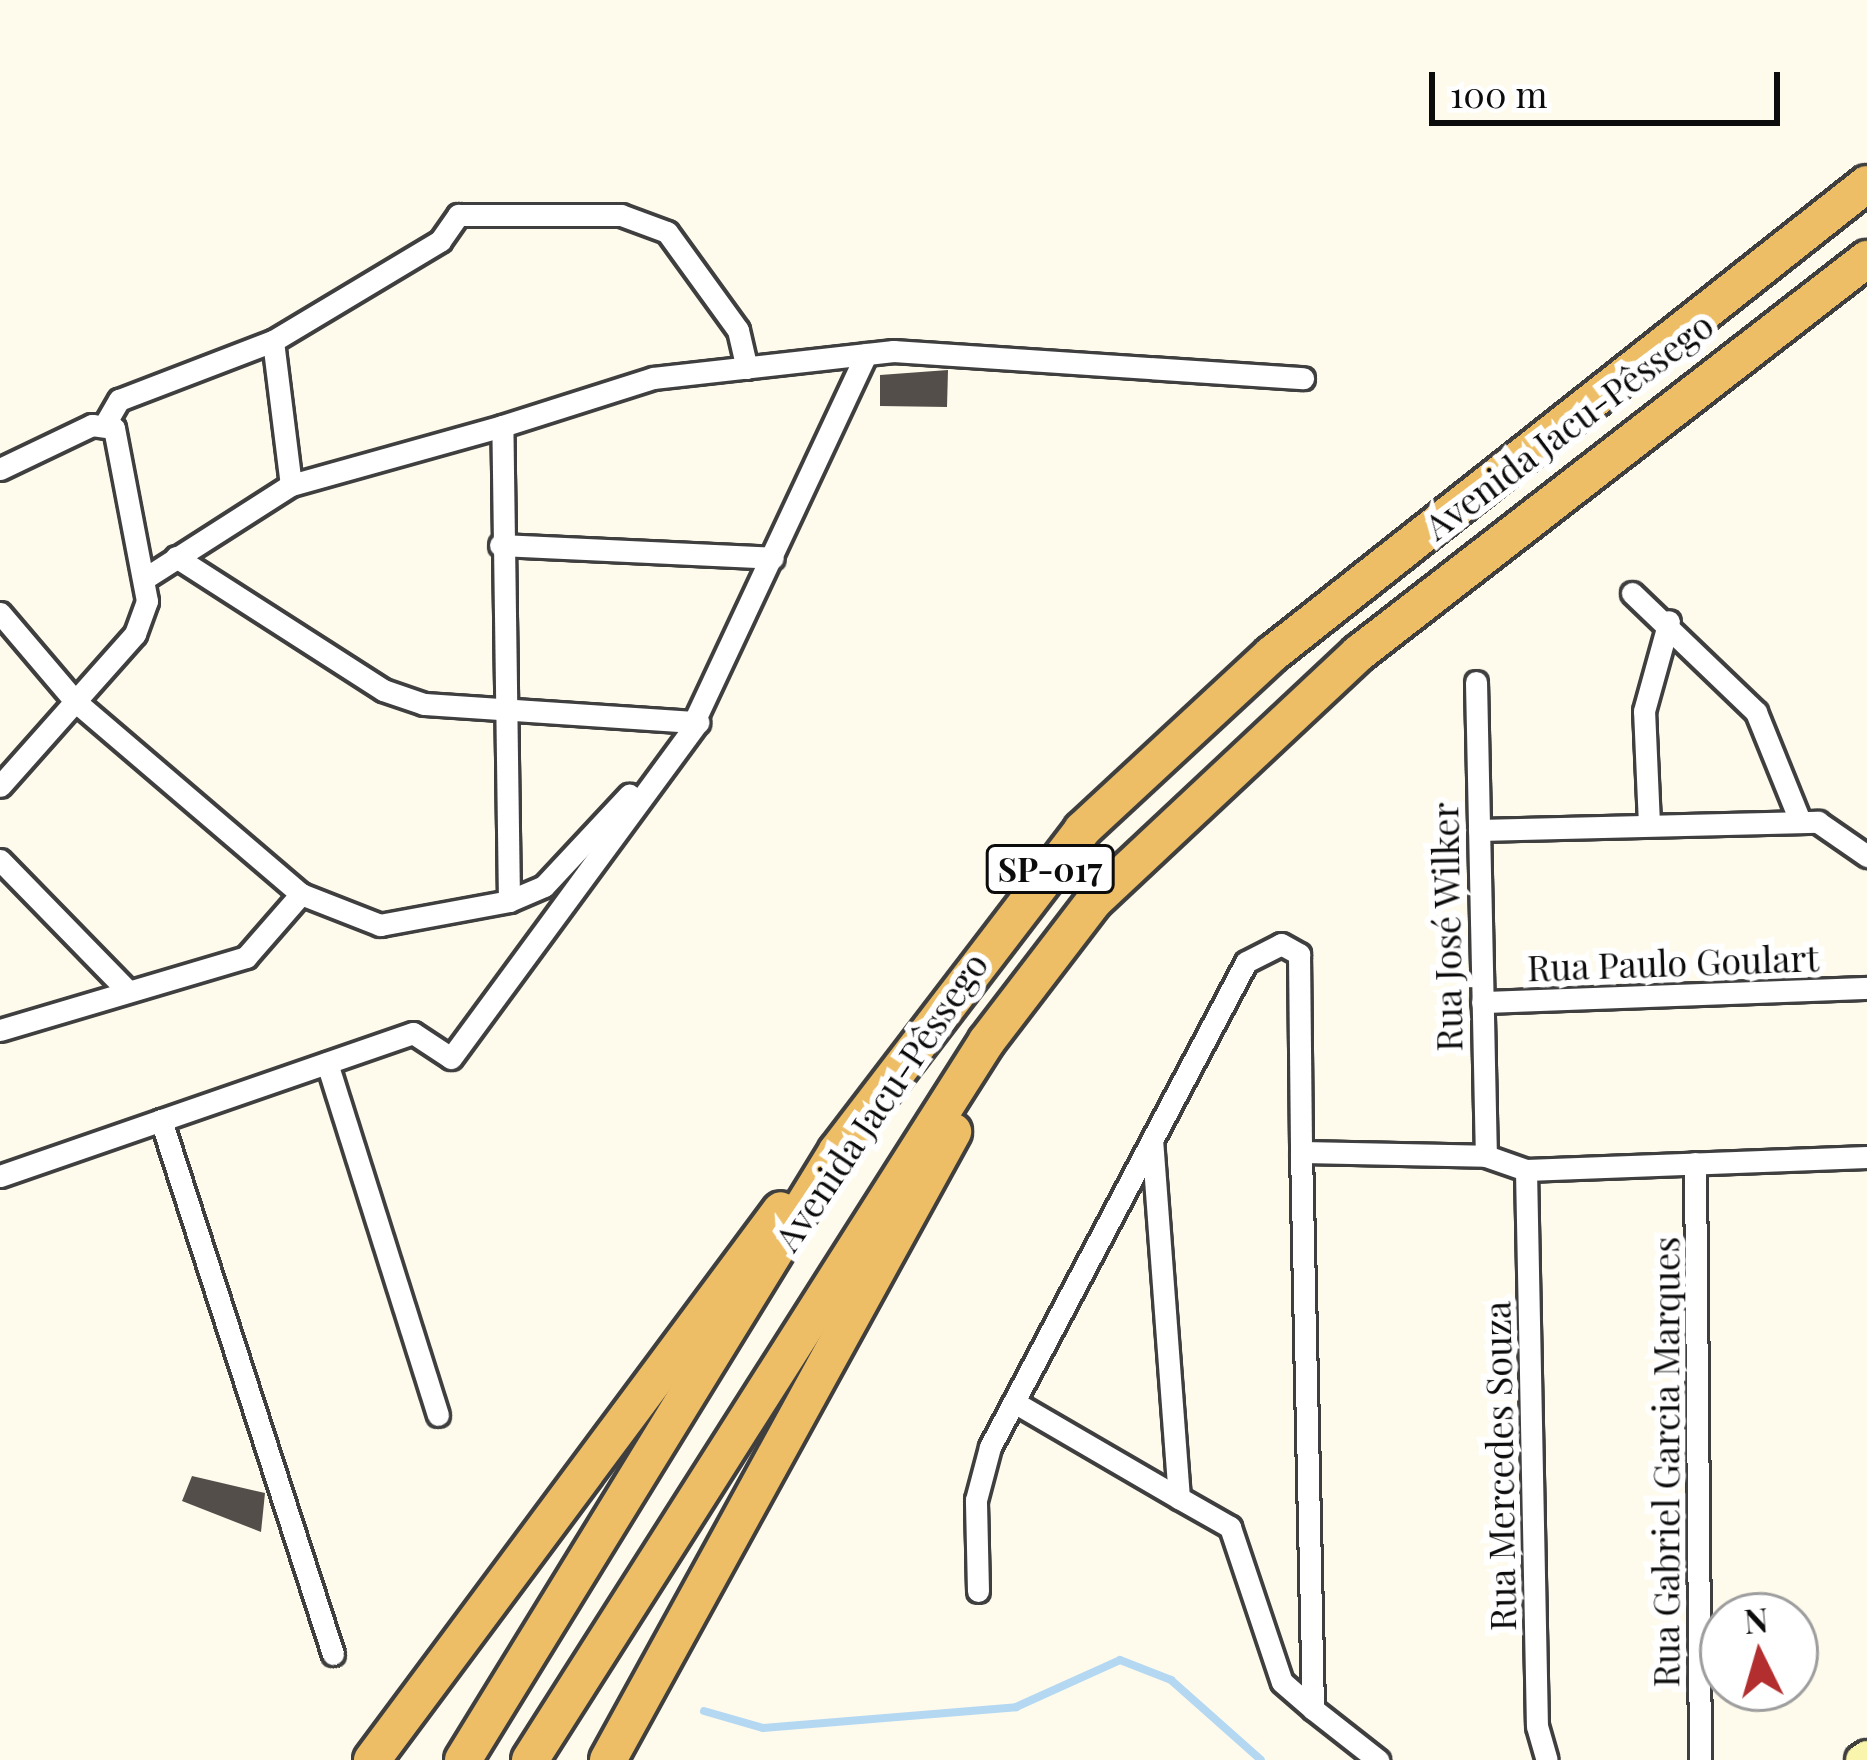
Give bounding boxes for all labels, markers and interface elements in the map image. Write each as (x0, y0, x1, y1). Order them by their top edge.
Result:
scale bar (1435, 48, 1786, 122)
text: 100 m (1450, 69, 1547, 117)
street label: Avenida Jacu-Pêssego (1415, 302, 1721, 548)
street label: Rua José Wilker (1422, 801, 1470, 1053)
road number: SP-017 (984, 842, 1116, 896)
street label: Rua Paulo Goulart (1526, 935, 1820, 989)
street label: Avenida Jacu-Pêssego (764, 944, 996, 1258)
street label: Rua Gabriel Garcia Marques (1643, 1236, 1687, 1688)
street label: Rua Mercedes Souza (1475, 1300, 1523, 1632)
north arrow (1699, 1592, 1819, 1712)
text: N (1742, 1596, 1770, 1642)

